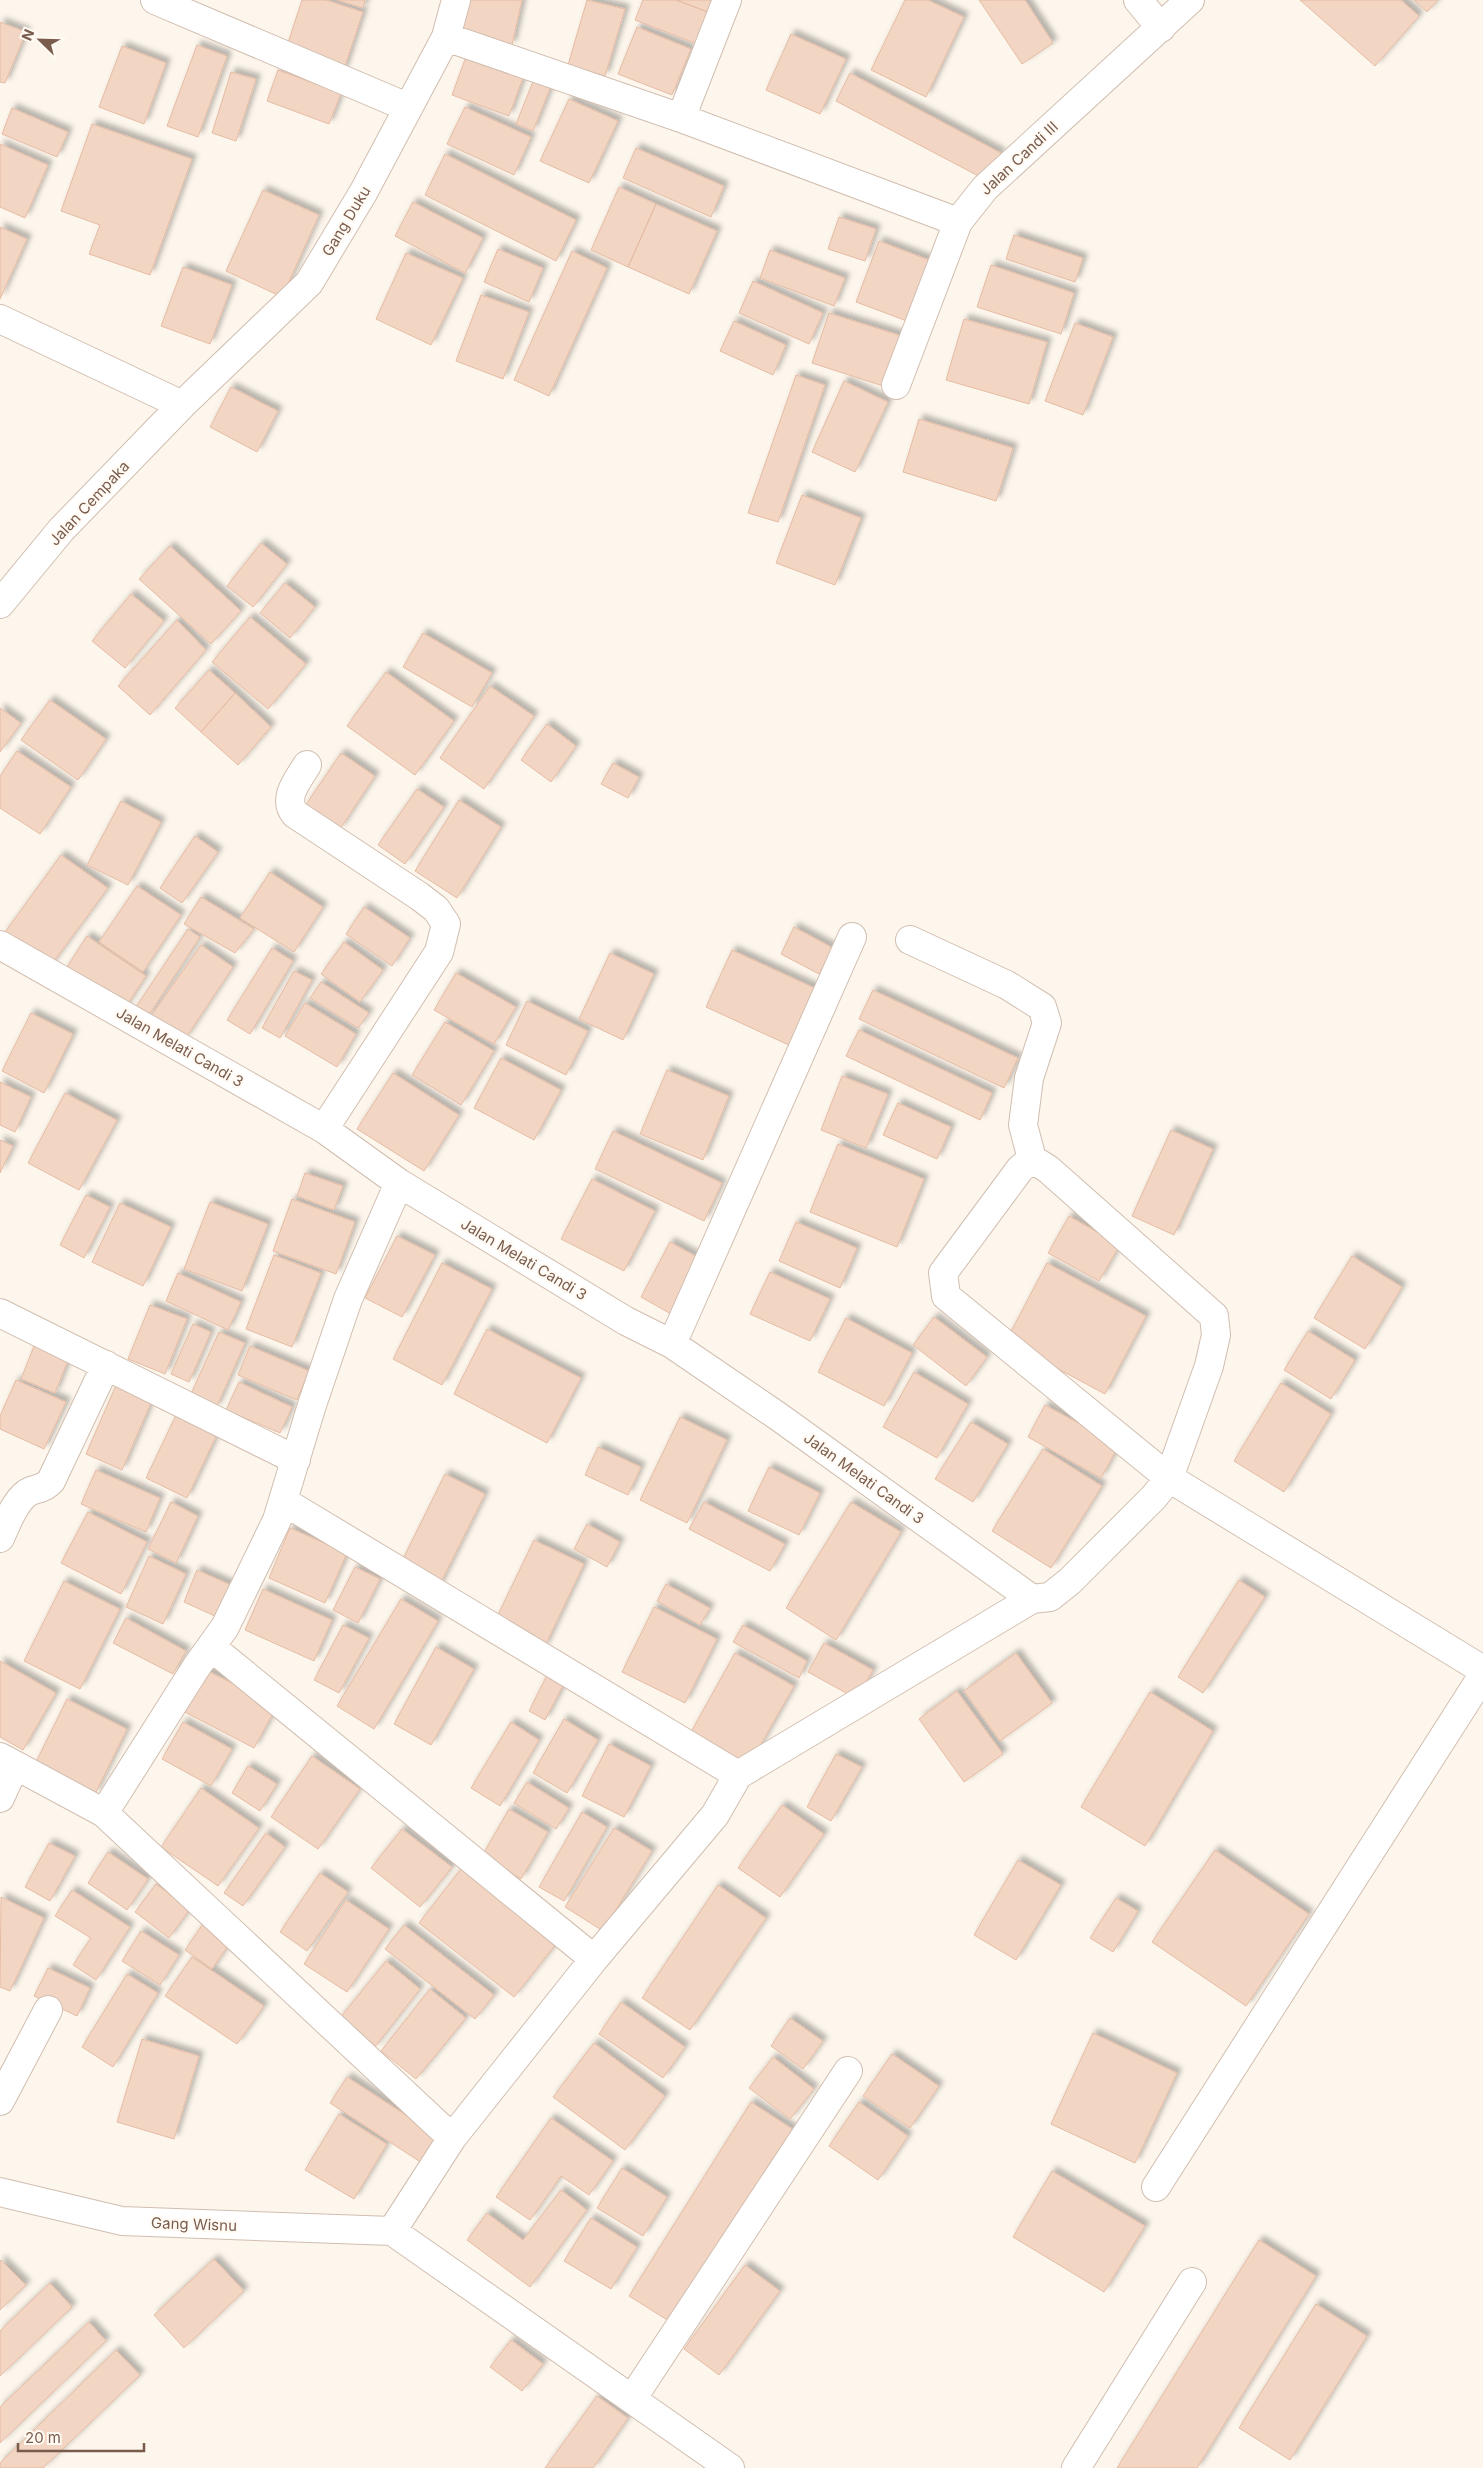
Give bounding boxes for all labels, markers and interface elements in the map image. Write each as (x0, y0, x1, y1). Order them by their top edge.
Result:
north arrow (15, 15, 65, 65)
text: N (18, 26, 37, 43)
street label: Jalan Candi III (976, 117, 1062, 199)
street label: Gang Duku (318, 182, 374, 260)
street label: Jalan Cempaka (45, 457, 133, 549)
street label: Jalan Melati Candi 3 (113, 1003, 247, 1091)
street label: Jalan Melati Candi 3 (457, 1214, 591, 1304)
street label: Jalan Melati Candi 3 (800, 1428, 928, 1528)
street label: Gang Wisnu (151, 2213, 237, 2235)
scale bar (18, 2420, 144, 2452)
text: 20 m (25, 2428, 61, 2447)

